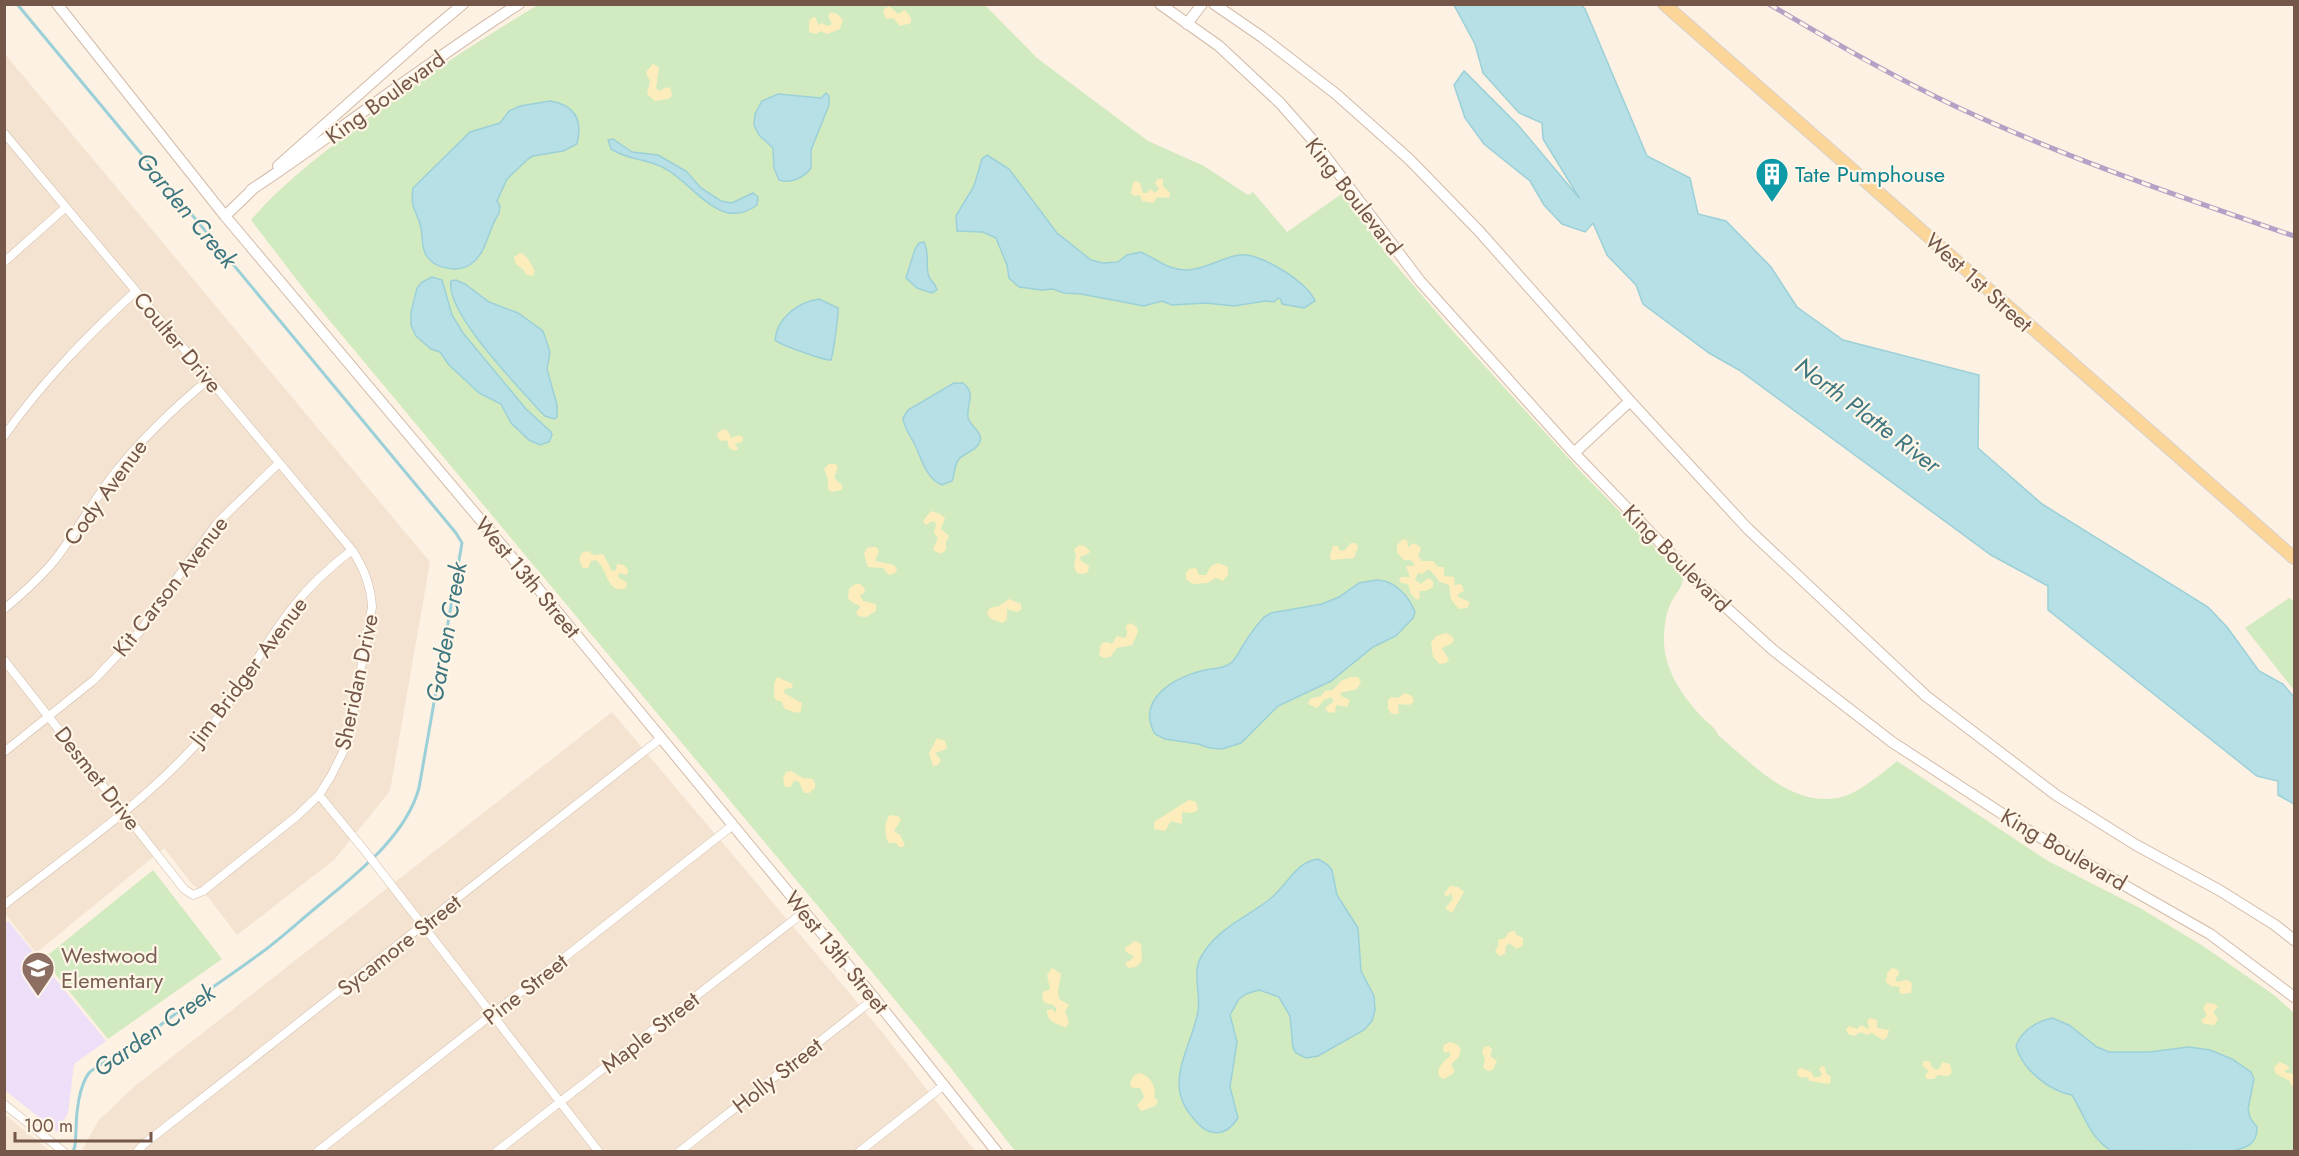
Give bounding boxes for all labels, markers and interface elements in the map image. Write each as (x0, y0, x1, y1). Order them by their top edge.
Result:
street label: King Boulevard (319, 43, 451, 151)
street label: King Boulevard (1298, 131, 1410, 261)
water label: Garden Creek (128, 144, 247, 277)
building icon: Tate Pumphouse (1754, 156, 1790, 203)
place label: Tate Pumphouse (1795, 158, 1945, 190)
street label: West 1st Street (1918, 225, 2040, 340)
street label: Coulter Drive (126, 284, 230, 400)
water label: North Platte River (1788, 348, 1950, 483)
street label: Cody Avenue (55, 432, 155, 552)
street label: King Boulevard (1616, 497, 1738, 619)
street label: Kit Carson Avenue (105, 509, 235, 663)
street label: West 13th Street (468, 509, 589, 645)
water label: Garden Creek (416, 557, 476, 705)
street label: Jim Bridger Avenue (179, 590, 315, 755)
street label: Sheridan Drive (326, 611, 386, 753)
street label: Desmet Drive (47, 719, 149, 837)
street label: King Boulevard (1995, 800, 2133, 898)
street label: West 13th Street (777, 884, 897, 1021)
street label: Sycamore Street (330, 886, 468, 1004)
place label: Westwood Elementary (61, 939, 164, 996)
street label: Pine Street (476, 945, 575, 1032)
school or university icon: Westwood Elementary (20, 950, 56, 997)
water label: Garden Creek (86, 974, 224, 1085)
street label: Maple Street (594, 983, 706, 1080)
street label: Holly Street (725, 1029, 829, 1120)
scale bar (15, 1105, 152, 1143)
text: 100 m (24, 1113, 73, 1139)

